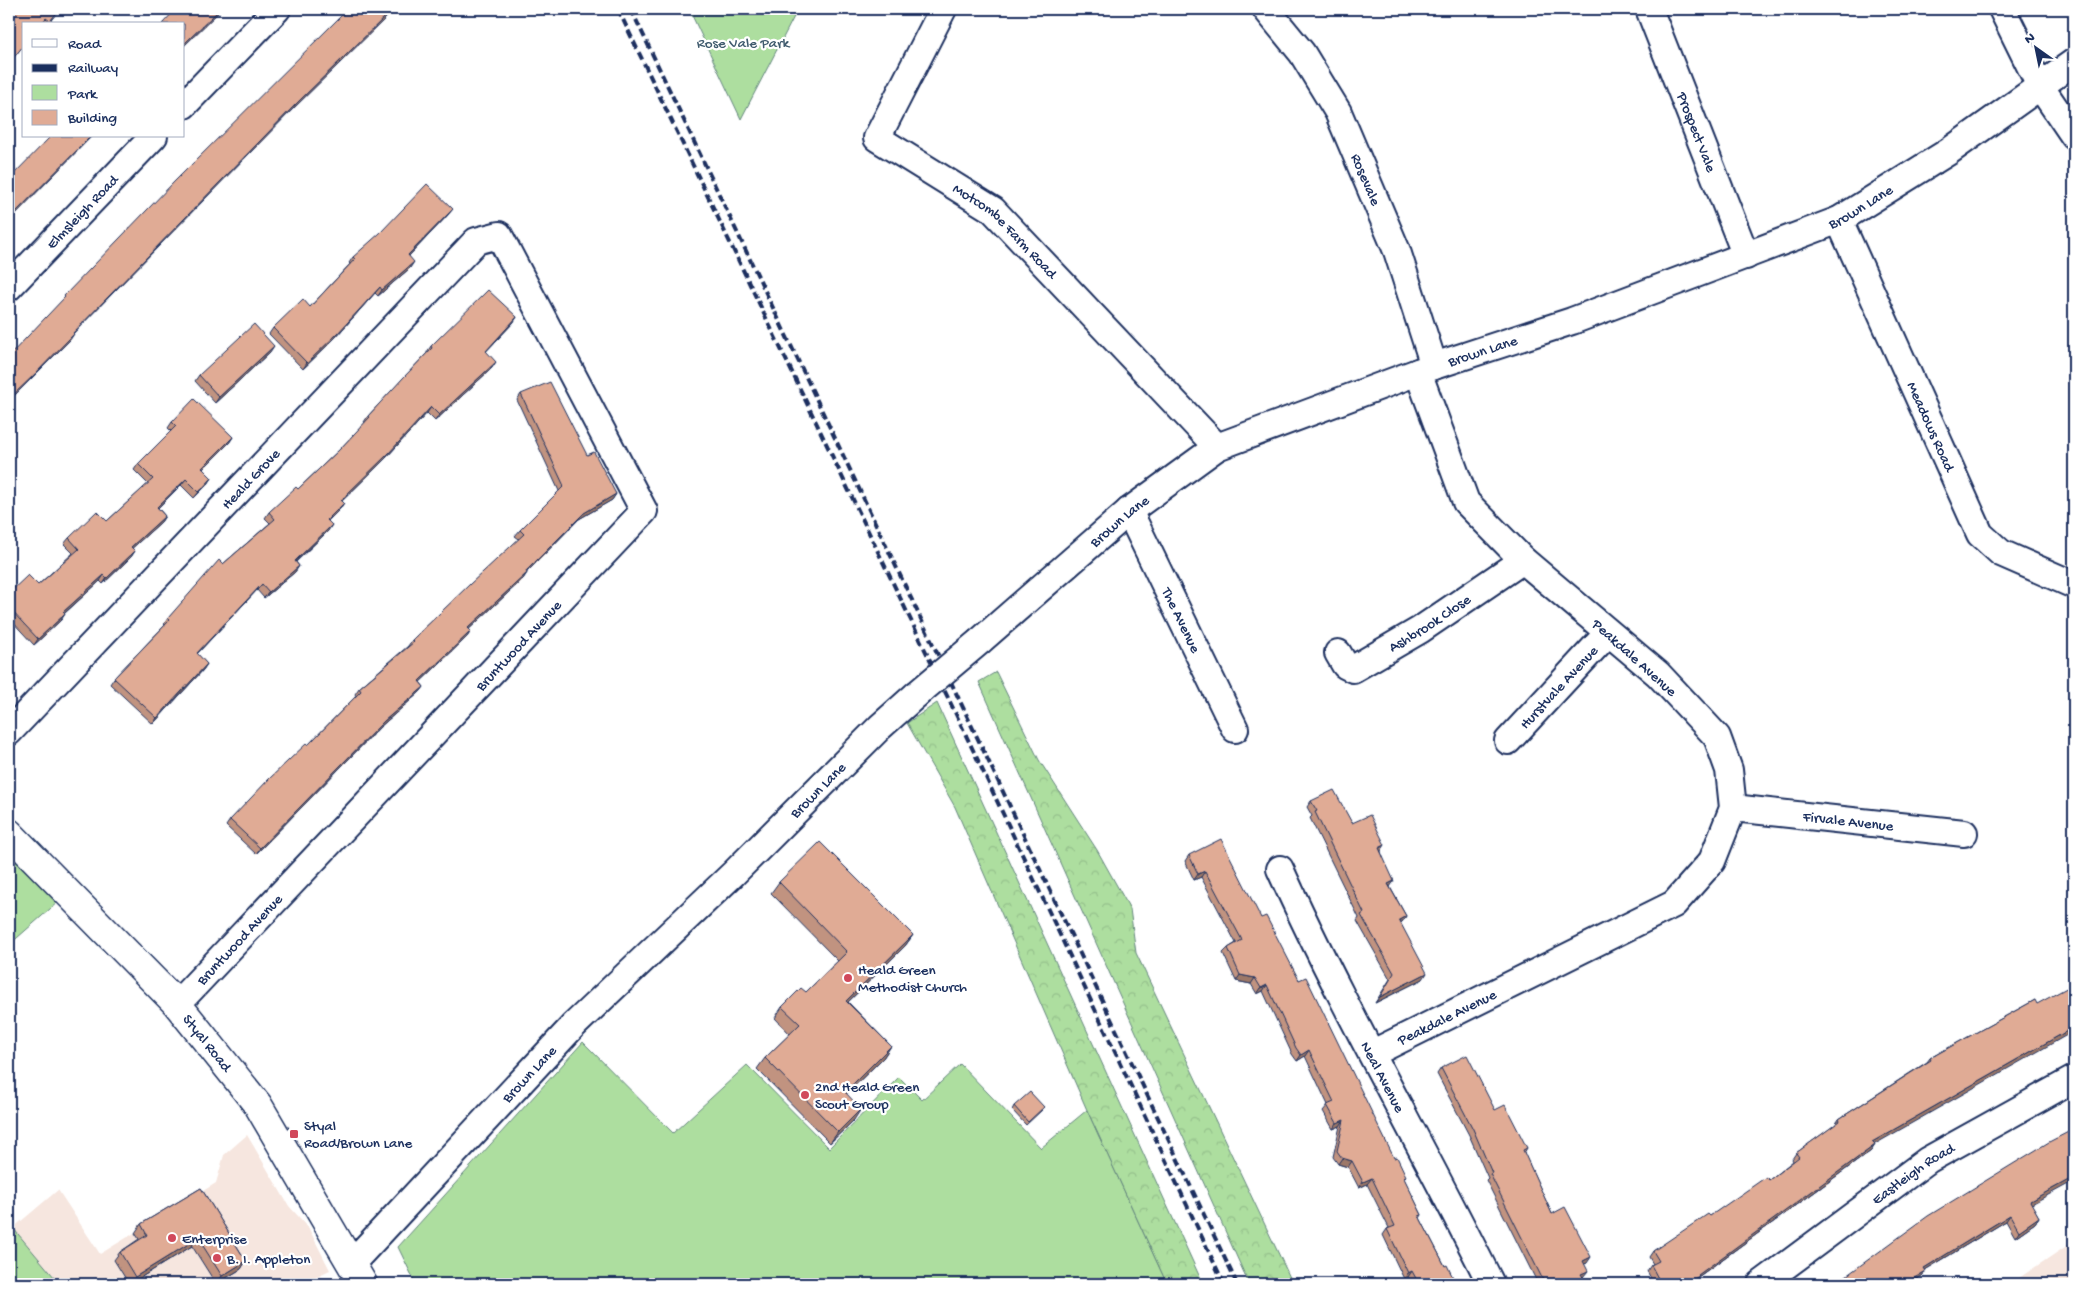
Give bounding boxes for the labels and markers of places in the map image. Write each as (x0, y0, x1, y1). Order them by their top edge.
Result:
place label: Heald Green Methodist Church (858, 962, 967, 997)
marker: Heald Green Methodist Church (842, 972, 854, 984)
place label: 2nd Heald Green Scout Group (815, 1079, 919, 1114)
marker: 2nd Heald Green Scout Group (799, 1089, 811, 1101)
place label: Styal Road/Brown Lane (304, 1118, 412, 1153)
marker: Styal Road/Brown Lane (288, 1128, 300, 1140)
place label: Enterprise (182, 1231, 247, 1249)
marker: Enterprise (166, 1232, 178, 1244)
place label: B. I. Appleton (226, 1251, 311, 1269)
marker: B. I. Appleton (211, 1252, 223, 1264)

